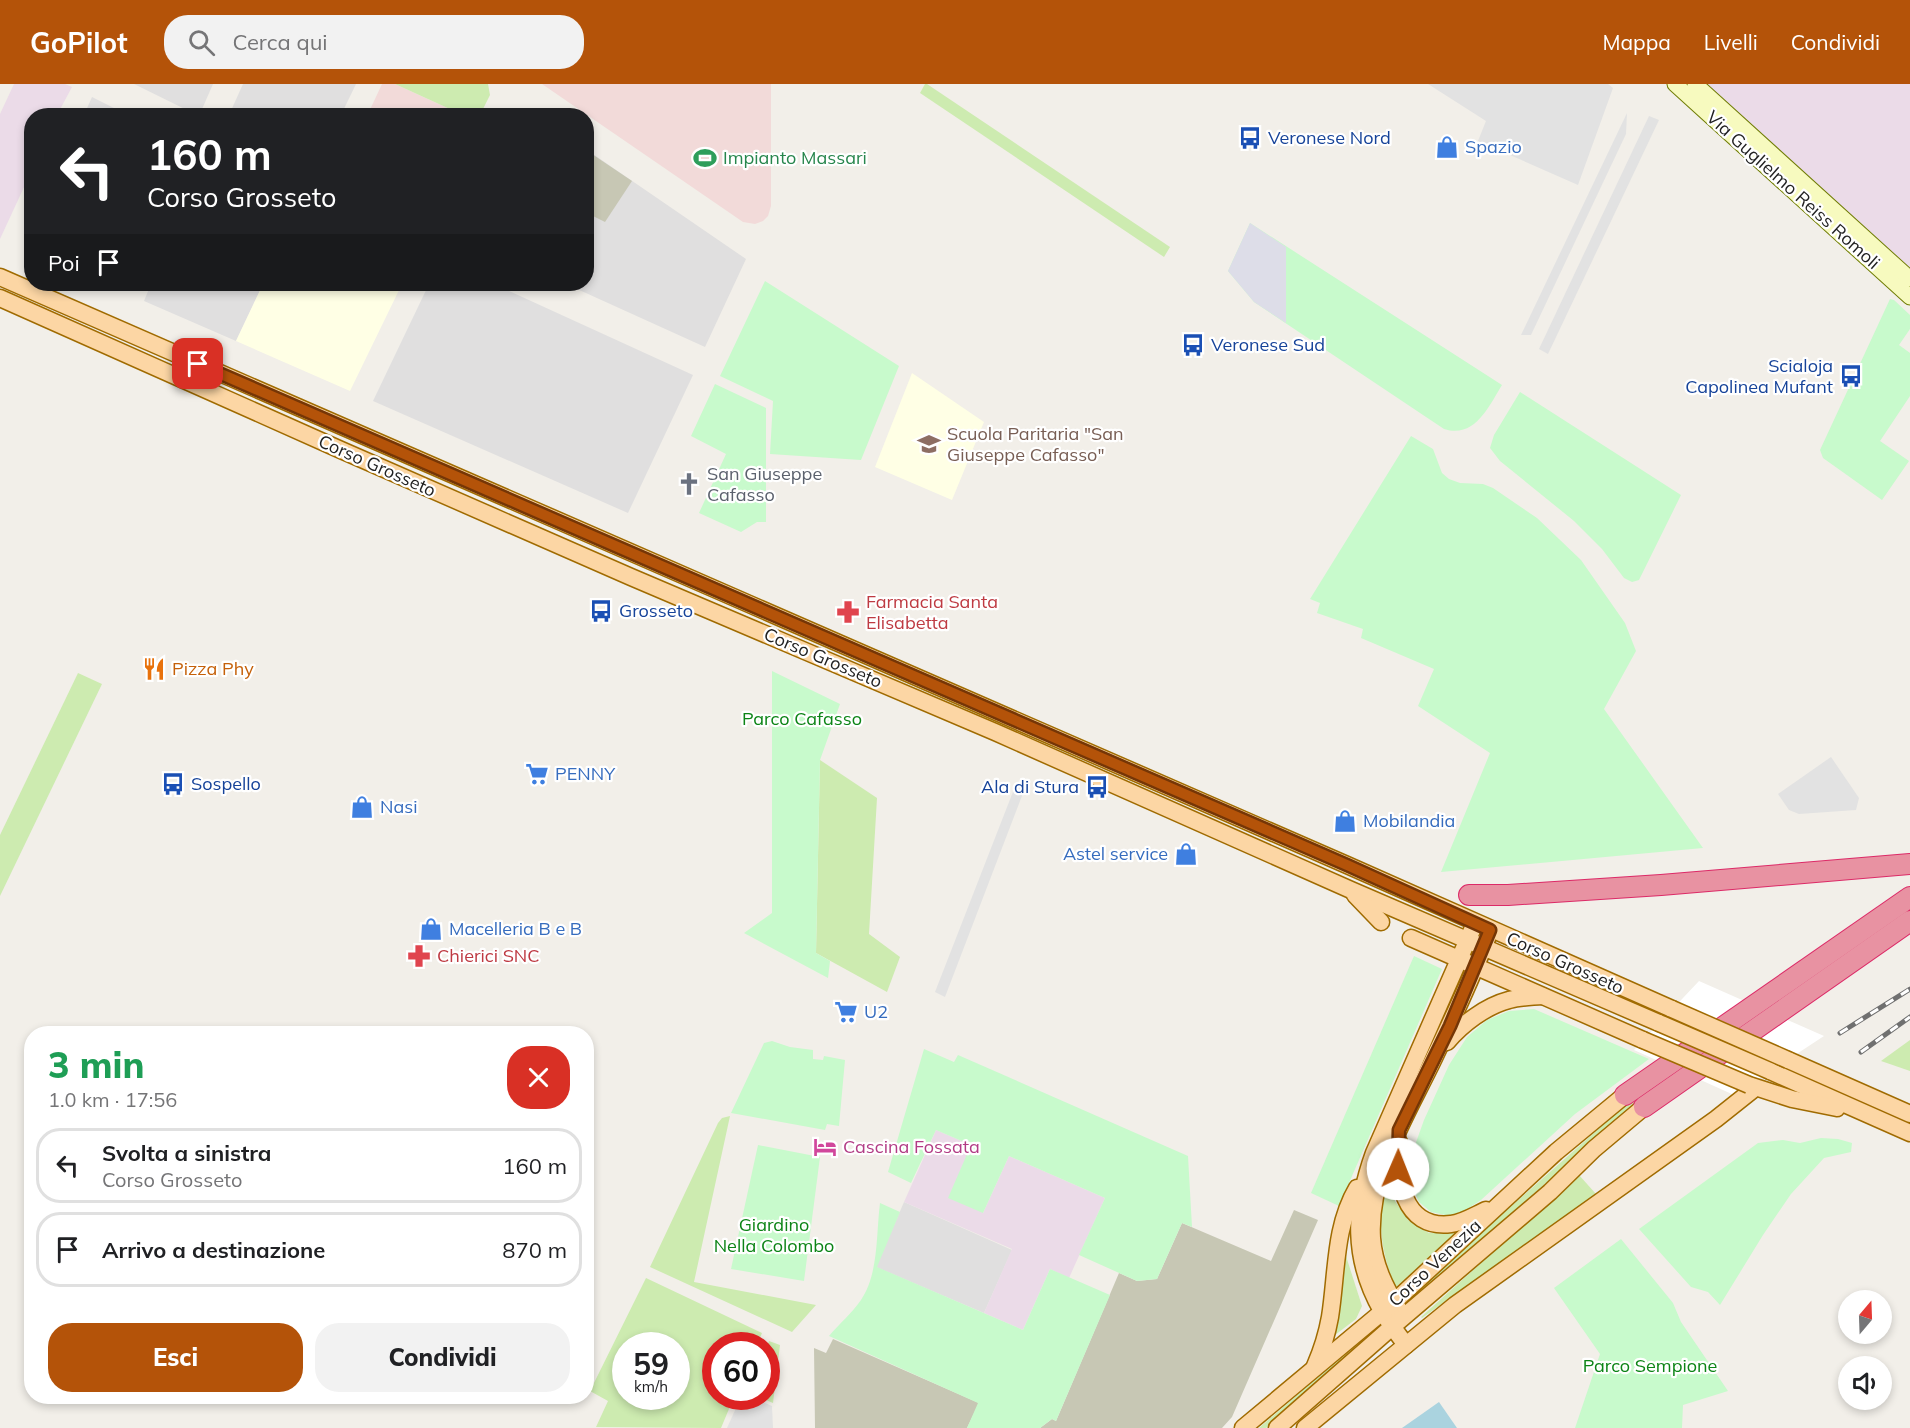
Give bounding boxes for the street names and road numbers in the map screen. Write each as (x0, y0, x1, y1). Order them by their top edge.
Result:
street label: Via Guglielmo Reiss Romoli (1702, 105, 1885, 274)
street label: Corso Grosseto (315, 429, 440, 502)
street label: Corso Grosseto (761, 622, 886, 693)
street label: Corso Grosseto (1503, 926, 1628, 999)
street label: Corso Venezia (1384, 1214, 1486, 1311)

